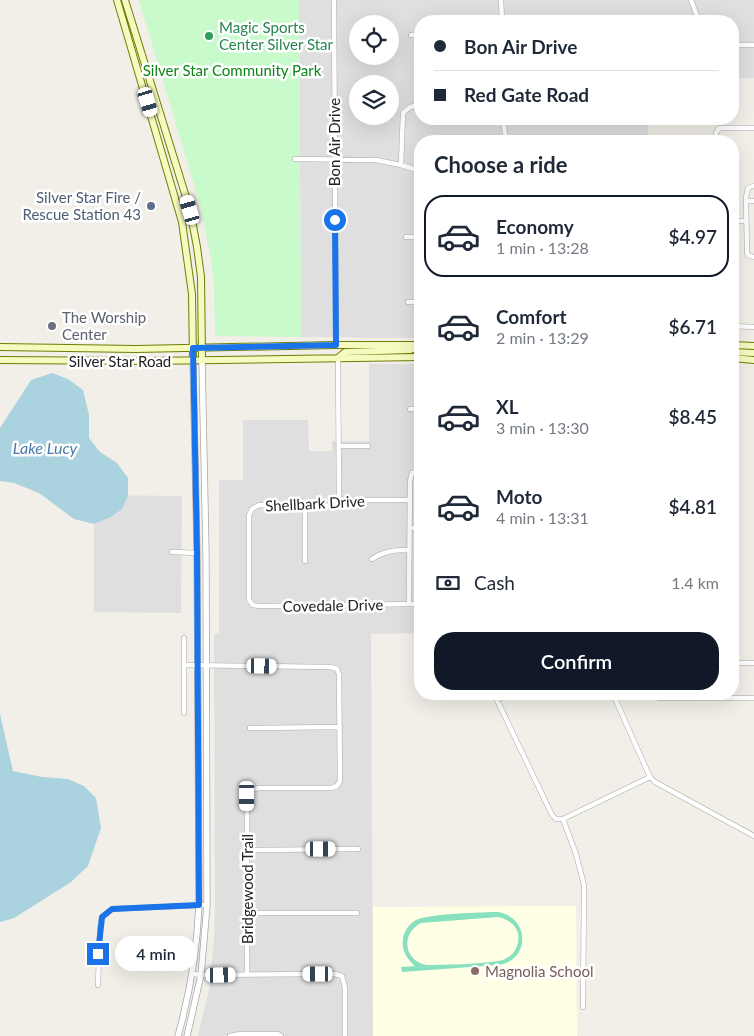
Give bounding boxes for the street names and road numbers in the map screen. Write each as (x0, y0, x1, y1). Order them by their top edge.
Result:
street label: Bon Air Drive (325, 98, 343, 186)
street label: Silver Star Road (69, 352, 171, 370)
street label: Shellbark Drive (265, 491, 365, 515)
street label: Covedale Drive (283, 595, 383, 615)
street label: Bridgewood Trail (238, 834, 256, 944)

